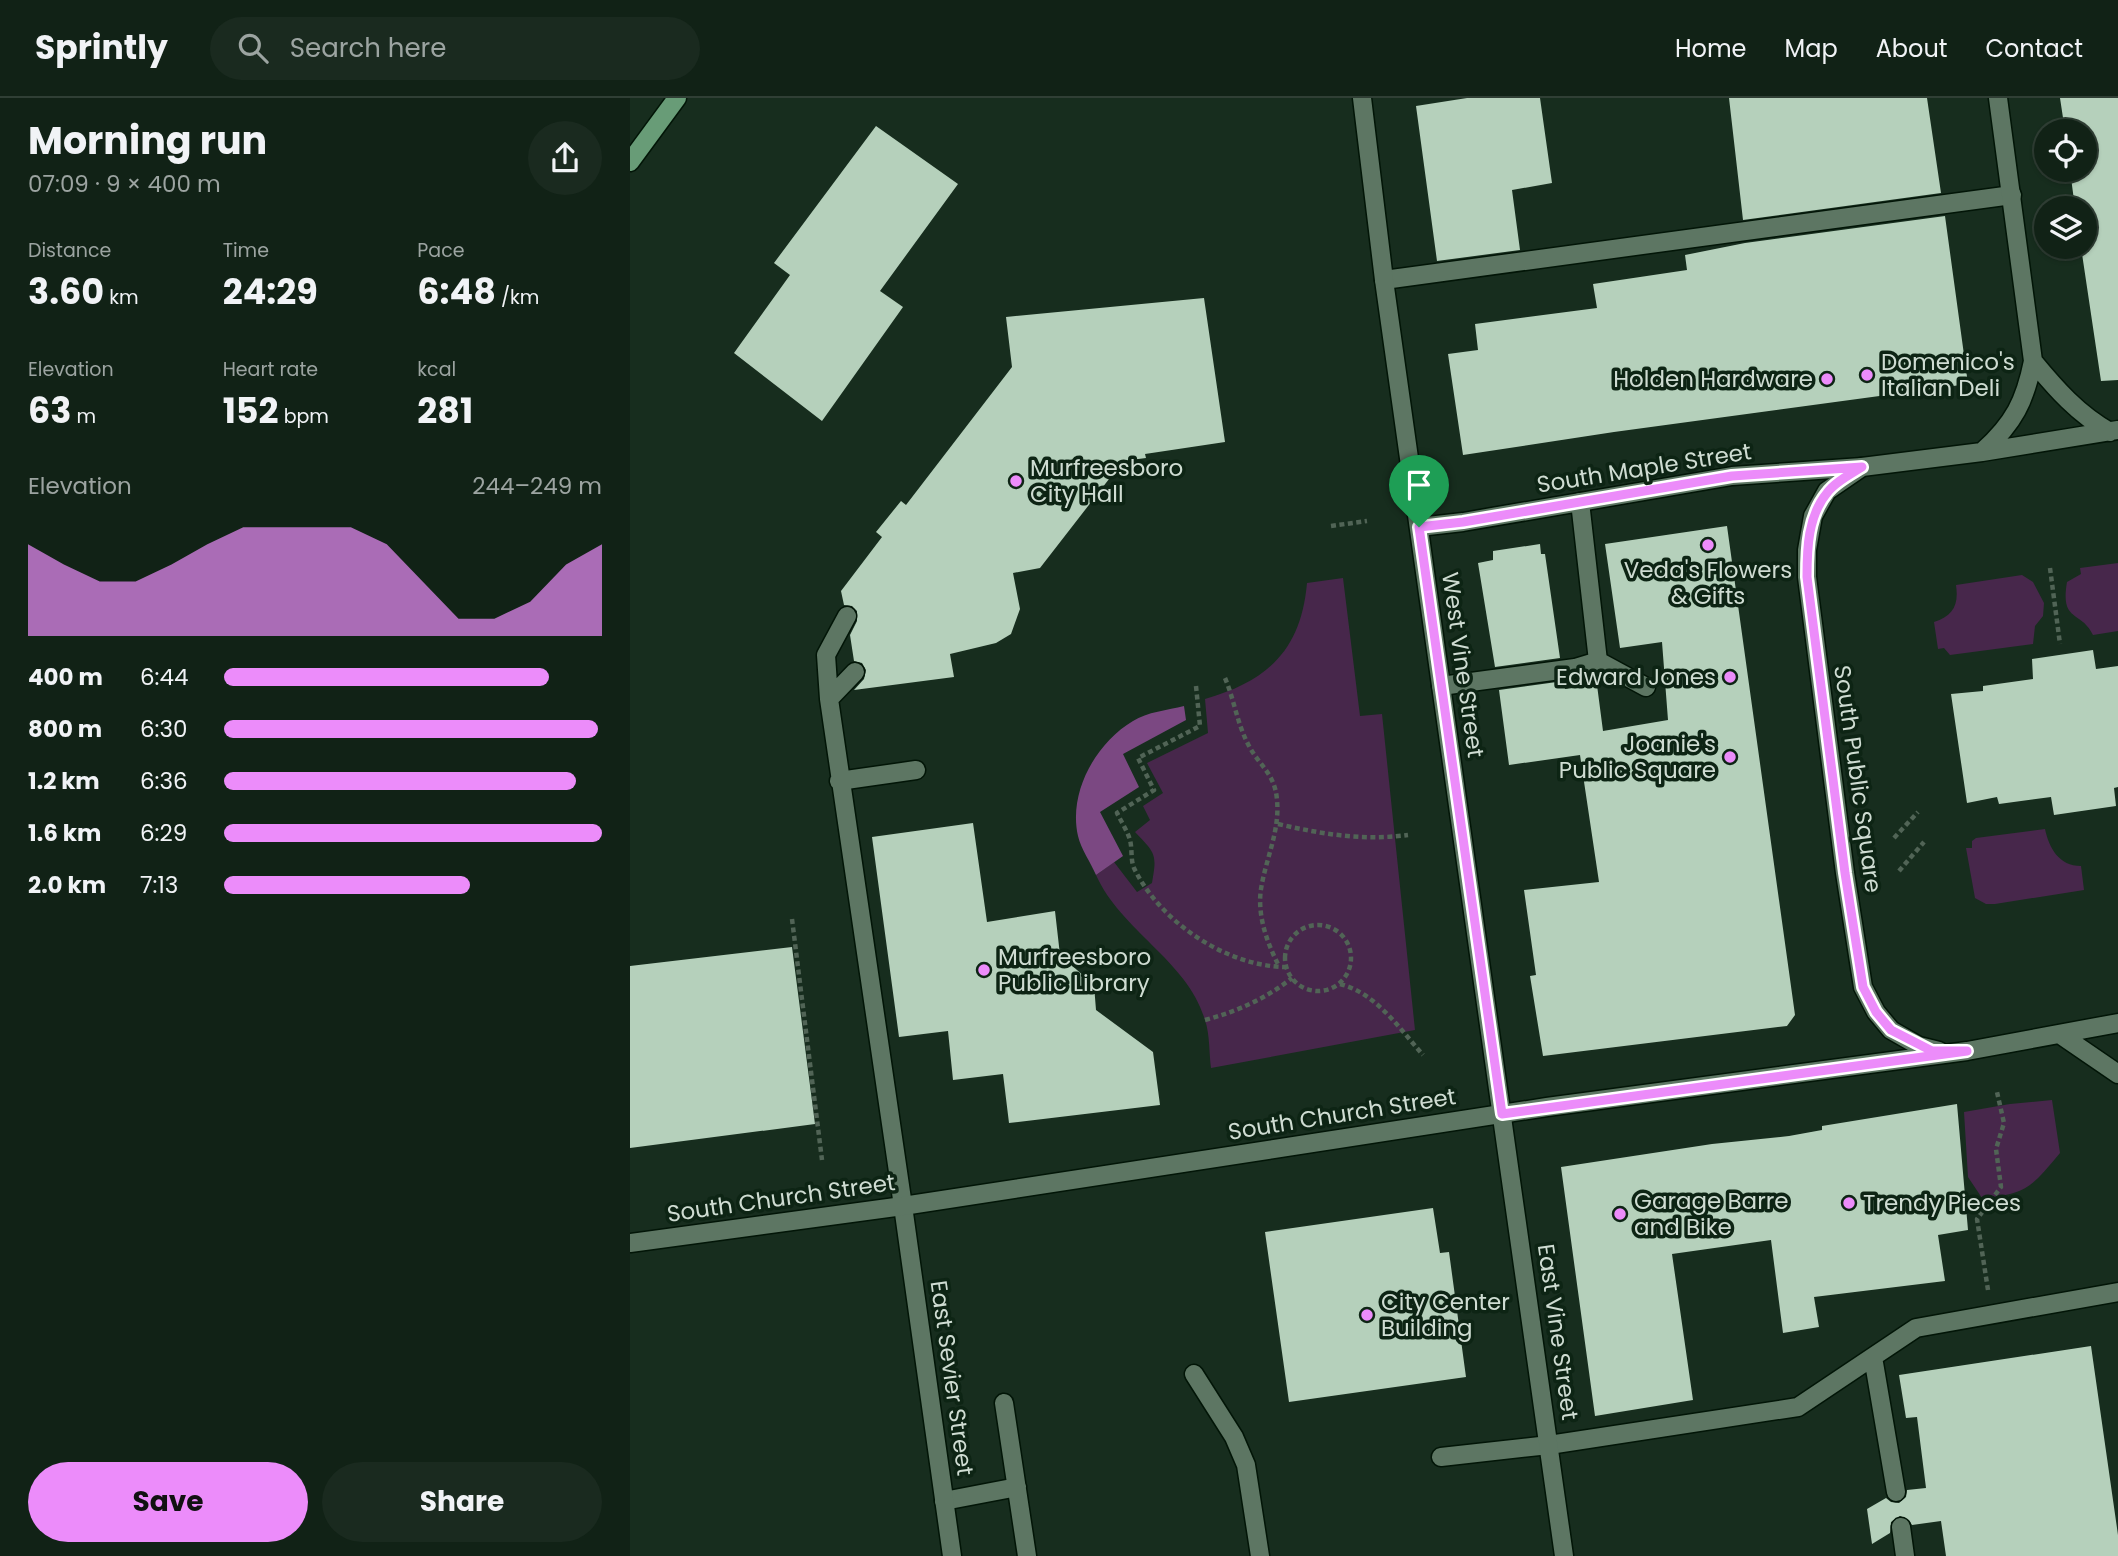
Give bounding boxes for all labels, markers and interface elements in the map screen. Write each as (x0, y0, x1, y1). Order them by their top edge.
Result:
search box (210, 17, 700, 80)
text: Sprintly (35, 24, 168, 71)
icon: search (234, 29, 272, 67)
text: Search here (290, 30, 446, 66)
text: Home (1675, 32, 1747, 65)
text: Map (1785, 32, 1838, 65)
text: About (1876, 32, 1947, 65)
text: Contact (1985, 32, 2083, 65)
text: Morning run (28, 114, 267, 167)
map controls (2034, 119, 2097, 259)
button: locate (2034, 119, 2097, 182)
button: share (528, 121, 602, 195)
text: 07:09 · 9 × 400 m (28, 168, 221, 200)
button: layers (2034, 196, 2097, 259)
text: Distance (28, 237, 111, 264)
text: Time (223, 237, 269, 264)
text: Pace (417, 237, 465, 264)
text: 3.60 (28, 267, 104, 316)
text: 24:29 (223, 267, 318, 316)
text: 6:48 (417, 267, 496, 316)
text: km (104, 284, 139, 311)
text: /km (496, 284, 539, 311)
place label: Domenico's Italian Deli (1881, 346, 2015, 404)
text: Elevation (28, 356, 114, 383)
text: Heart rate (223, 356, 318, 383)
text: kcal (417, 356, 456, 383)
place label: Holden Hardware (1613, 363, 1813, 395)
marker: Domenico's Italian Deli (1859, 367, 1875, 383)
marker: Holden Hardware (1819, 371, 1835, 387)
text: 63 (28, 386, 71, 435)
text: 152 (223, 386, 279, 435)
text: 281 (417, 386, 473, 435)
text: m (71, 403, 96, 430)
text: bpm (279, 403, 329, 430)
street label: South Maple Street (1535, 435, 1753, 501)
place label: Murfreesboro City Hall (1030, 452, 1183, 510)
pin (1389, 455, 1449, 527)
icon: arrive (1400, 466, 1438, 504)
text: Elevation (28, 470, 132, 502)
text: 244–249 m (472, 470, 602, 502)
marker: Murfreesboro City Hall (1008, 473, 1024, 489)
marker: Veda's Flowers & Gifts (1700, 537, 1716, 553)
place label: Veda's Flowers & Gifts (1624, 554, 1792, 612)
street label: West Vine Street (1434, 570, 1492, 760)
text: 400 m (28, 661, 103, 693)
text: 6:44 (140, 661, 188, 693)
place label: Edward Jones (1556, 661, 1716, 693)
street label: South Public Square (1826, 663, 1890, 895)
marker: Edward Jones (1722, 669, 1738, 685)
text: 800 m (28, 713, 102, 745)
text: 6:30 (140, 713, 188, 745)
place label: Joanie's Public Square (1559, 728, 1716, 786)
marker: Joanie's Public Square (1722, 749, 1738, 765)
text: 1.2 km (28, 765, 100, 797)
text: 6:36 (140, 765, 188, 797)
text: 1.6 km (28, 817, 101, 849)
text: 6:29 (140, 817, 187, 849)
text: 2.0 km (28, 869, 106, 901)
text: 7:13 (140, 869, 178, 901)
place label: Murfreesboro Public Library (998, 941, 1151, 999)
marker: Murfreesboro Public Library (976, 962, 992, 978)
street label: South Church Street (1226, 1080, 1458, 1148)
street label: South Church Street (665, 1166, 897, 1230)
place label: Garage Barre and Bike (1634, 1185, 1789, 1243)
place label: Trendy Pieces (1863, 1187, 2021, 1219)
marker: Trendy Pieces (1841, 1195, 1857, 1211)
marker: Garage Barre and Bike (1612, 1206, 1628, 1222)
street label: East Vine Street (1530, 1242, 1586, 1422)
street label: East Sevier Street (922, 1278, 982, 1478)
place label: City Center Building (1381, 1286, 1510, 1344)
marker: City Center Building (1359, 1307, 1375, 1323)
button: Save (28, 1462, 308, 1542)
button: Share (322, 1462, 602, 1542)

